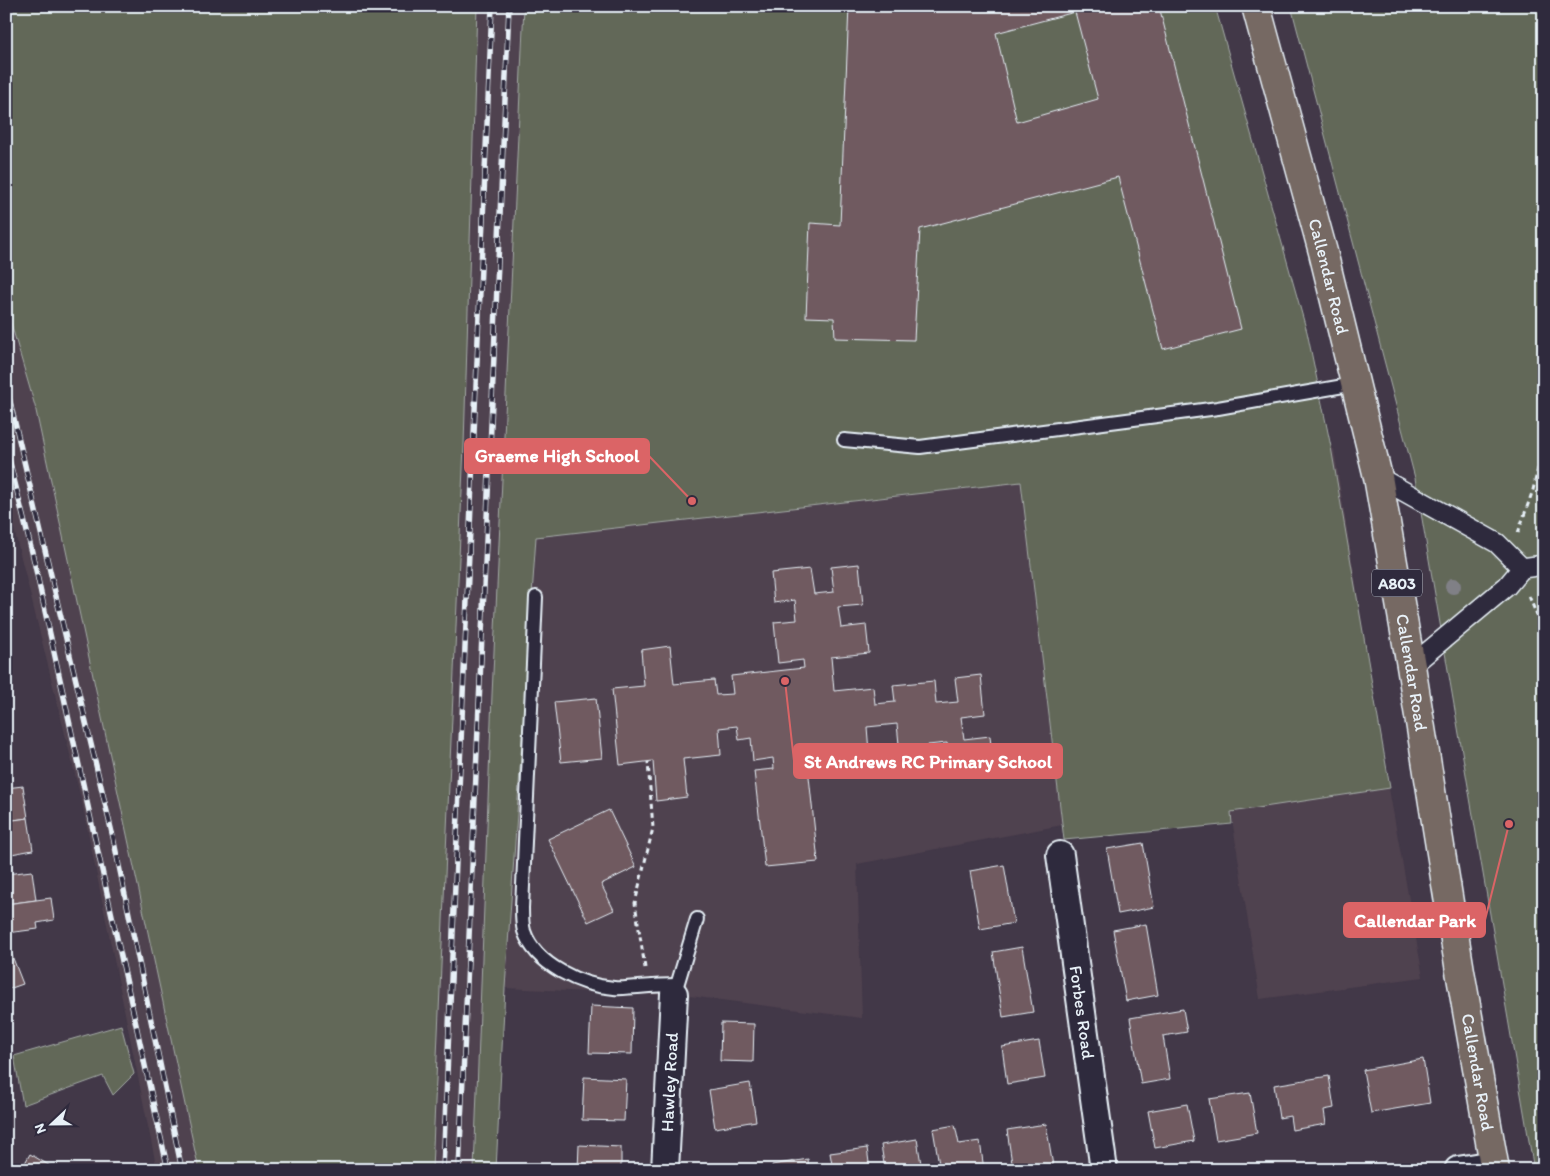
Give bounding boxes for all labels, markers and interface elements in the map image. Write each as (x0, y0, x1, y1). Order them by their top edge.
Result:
street label: Callendar Road (1303, 216, 1354, 337)
callout: Graeme High School (465, 439, 649, 473)
text: Graeme High School (475, 444, 640, 467)
road number: A803 (1372, 570, 1422, 596)
street label: Callendar Road (1391, 612, 1432, 733)
callout: St Andrews RC Primary School (794, 744, 1062, 778)
text: St Andrews RC Primary School (804, 750, 1053, 773)
callout: Callendar Park (1344, 903, 1485, 937)
text: Callendar Park (1354, 909, 1476, 932)
street label: Forbes Road (1065, 964, 1099, 1061)
street label: Callendar Road (1457, 1012, 1499, 1133)
street label: Hawley Road (656, 1032, 683, 1132)
north arrow (28, 1098, 78, 1148)
text: N (31, 1121, 50, 1136)

